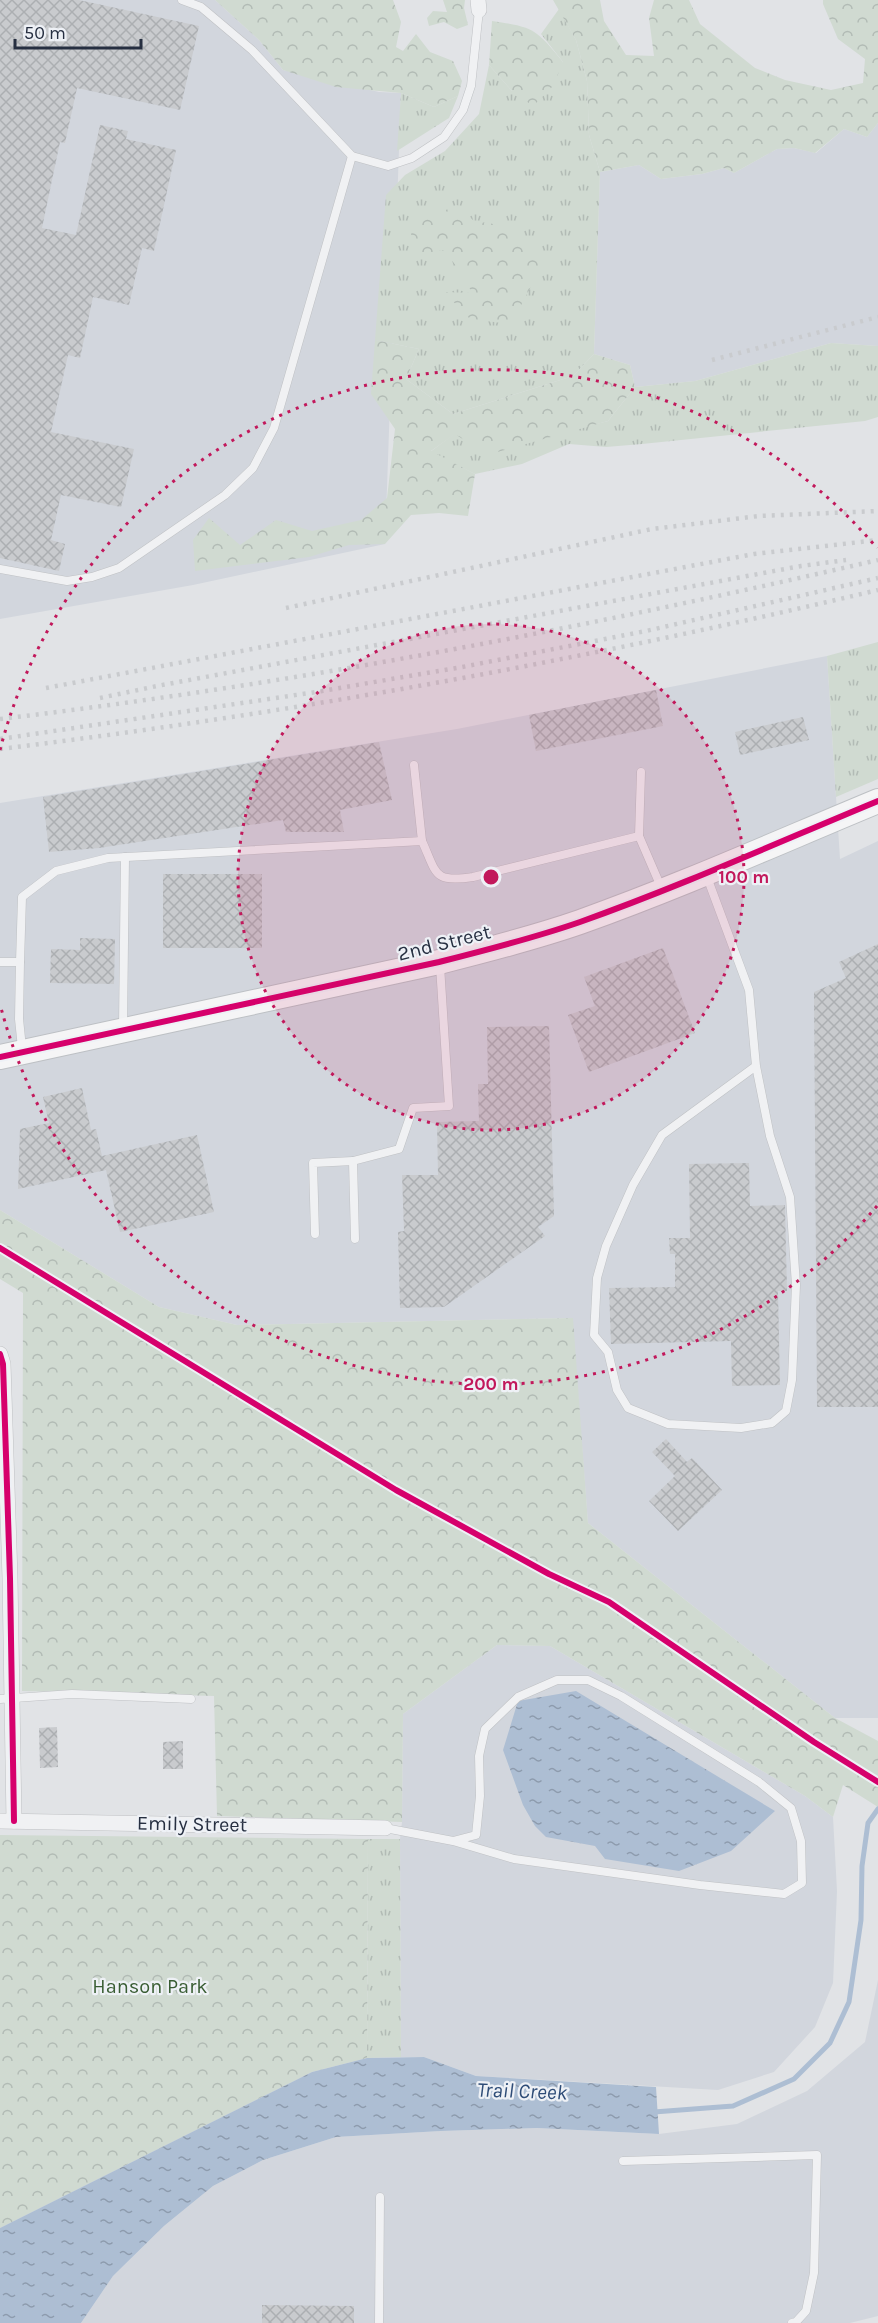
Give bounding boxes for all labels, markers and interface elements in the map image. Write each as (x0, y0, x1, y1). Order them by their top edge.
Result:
scale bar (15, 12, 141, 50)
text: 50 m (24, 22, 66, 44)
text: 100 m (719, 866, 769, 888)
centre of rings (481, 867, 501, 887)
street label: 2nd Street (395, 920, 493, 966)
text: 200 m (463, 1373, 519, 1395)
street label: Emily Street (137, 1812, 248, 1836)
park label: Hanson Park (92, 1975, 208, 1998)
water label: Trail Creek (476, 2077, 568, 2105)

